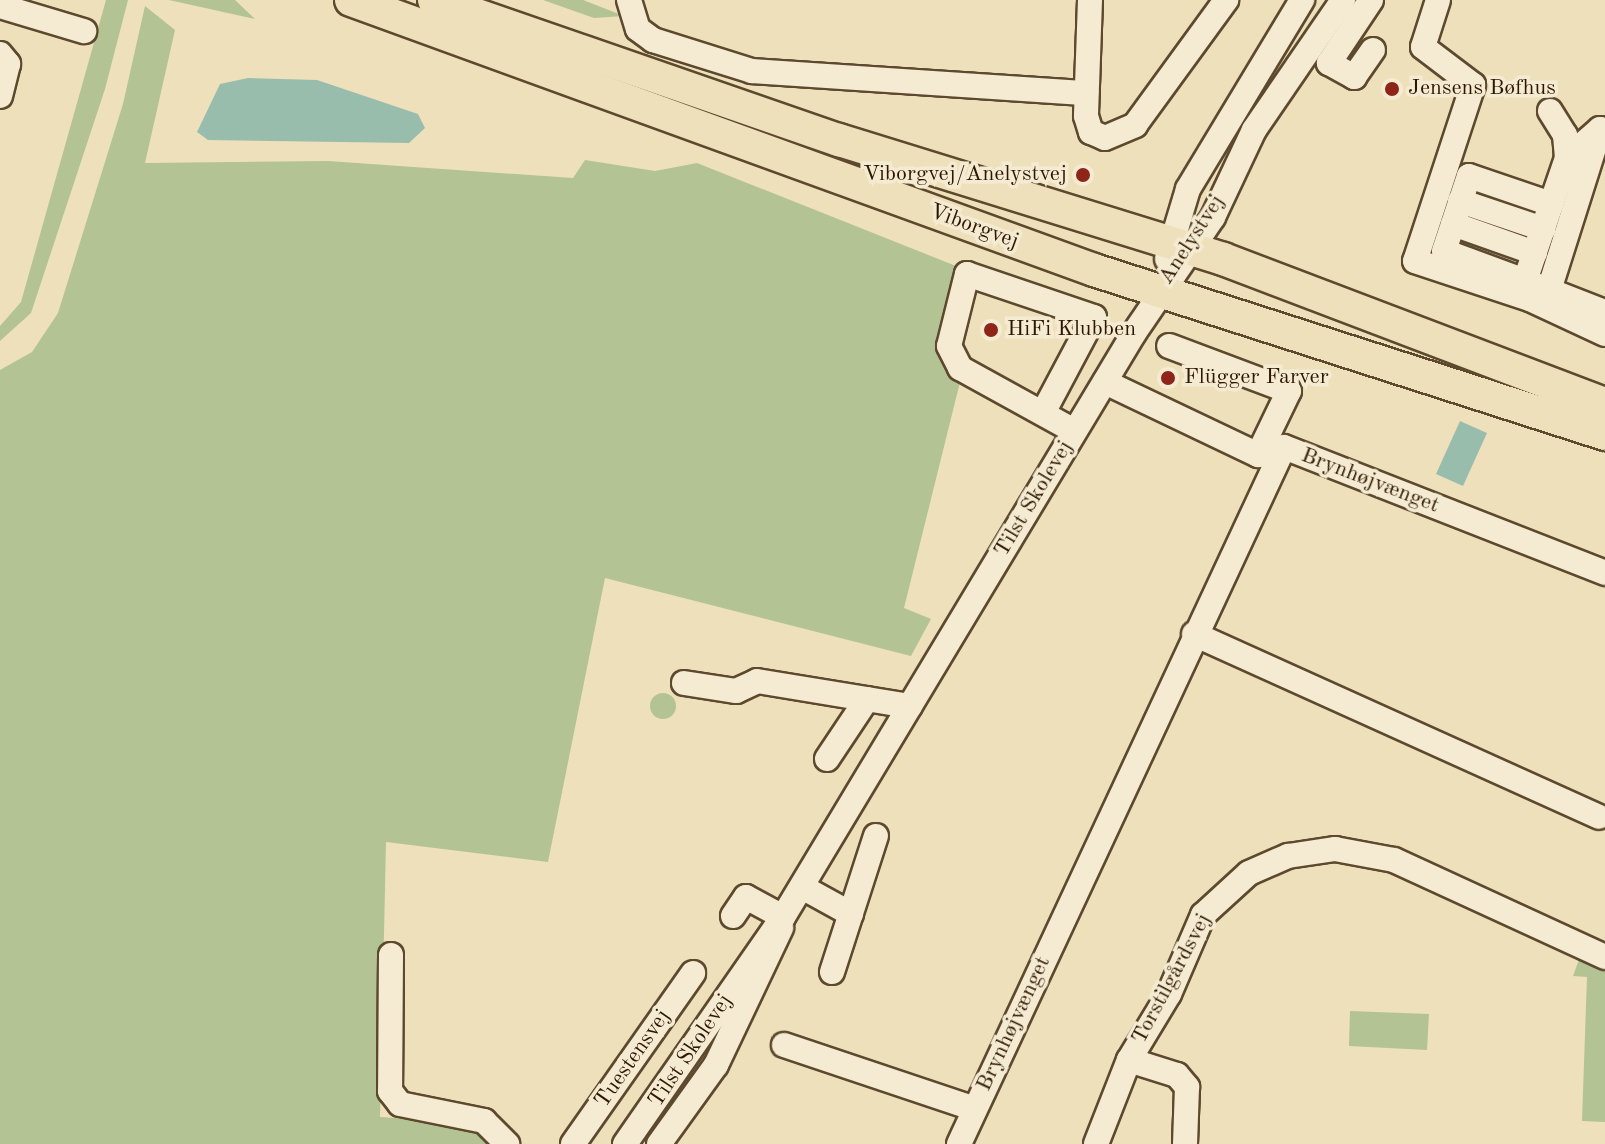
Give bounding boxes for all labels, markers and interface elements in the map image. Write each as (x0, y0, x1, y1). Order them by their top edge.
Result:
place label: Jensens Bøfhus (1408, 76, 1556, 102)
marker: Jensens Bøfhus (1383, 80, 1401, 98)
place label: Viborgvej/Anelystvej (863, 162, 1067, 188)
marker: Viborgvej/Anelystvej (1074, 166, 1092, 184)
street label: Anelystvej (1153, 190, 1231, 290)
street label: Viborgvej (926, 199, 1022, 255)
place label: HiFi Klubben (1007, 317, 1136, 343)
marker: HiFi Klubben (982, 321, 1000, 339)
place label: Flügger Farver (1184, 365, 1329, 391)
marker: Flügger Farver (1159, 369, 1177, 387)
street label: Tilst Skolevej (989, 436, 1079, 562)
street label: Brynhøjvænget (1297, 443, 1443, 519)
street label: Torstilgårdsvej (1127, 909, 1217, 1049)
street label: Brynhøjvænget (971, 952, 1057, 1096)
street label: Tilst Skolevej (643, 989, 739, 1113)
street label: Tuestensvej (589, 1005, 677, 1113)

